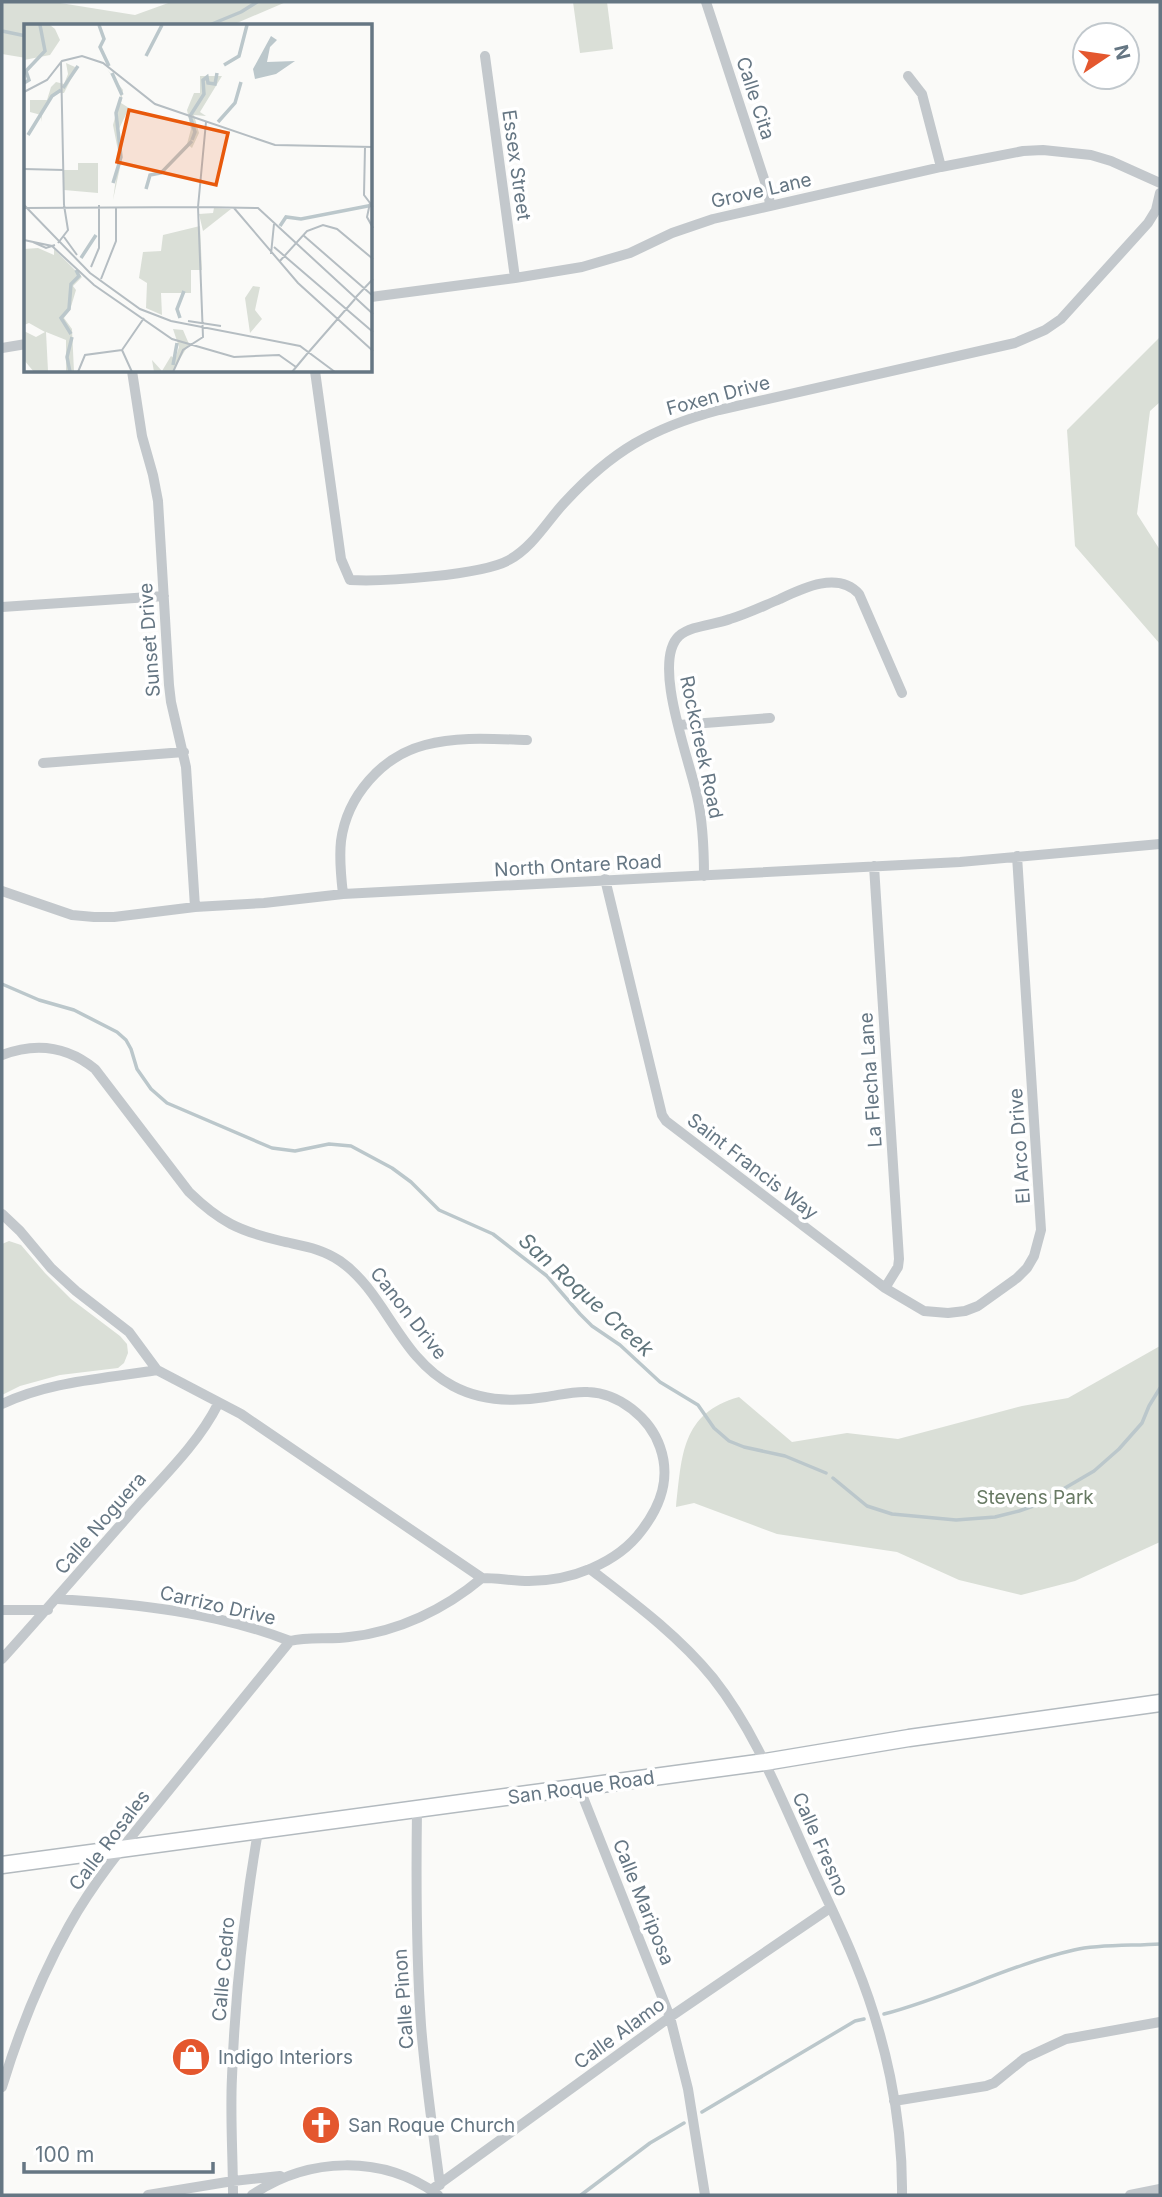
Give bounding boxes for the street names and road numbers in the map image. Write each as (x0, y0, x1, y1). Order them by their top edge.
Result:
street label: Calle Cita (731, 54, 780, 142)
street label: Essex Street (497, 108, 536, 222)
street label: Grove Lane (709, 168, 814, 213)
street label: Foxen Drive (664, 371, 772, 420)
street label: Sunset Drive (134, 582, 165, 698)
street label: Rockcreek Road (675, 673, 728, 821)
street label: North Ontare Road (494, 850, 662, 881)
street label: La Flecha Lane (854, 1012, 887, 1148)
street label: El Arco Drive (1004, 1087, 1035, 1205)
street label: Saint Francis Way (683, 1108, 823, 1225)
street label: Canon Drive (365, 1263, 452, 1364)
street label: Calle Noguera (50, 1468, 151, 1579)
street label: Carrizo Drive (158, 1581, 278, 1630)
street label: San Roque Road (506, 1766, 656, 1809)
street label: Calle Rosales (64, 1785, 155, 1895)
street label: Calle Fresno (787, 1789, 854, 1900)
street label: Calle Mariposa (608, 1836, 679, 1969)
street label: Calle Cedro (207, 1916, 240, 2022)
street label: Calle Pinon (389, 1948, 418, 2050)
street label: Calle Alamo (569, 1993, 669, 2074)

